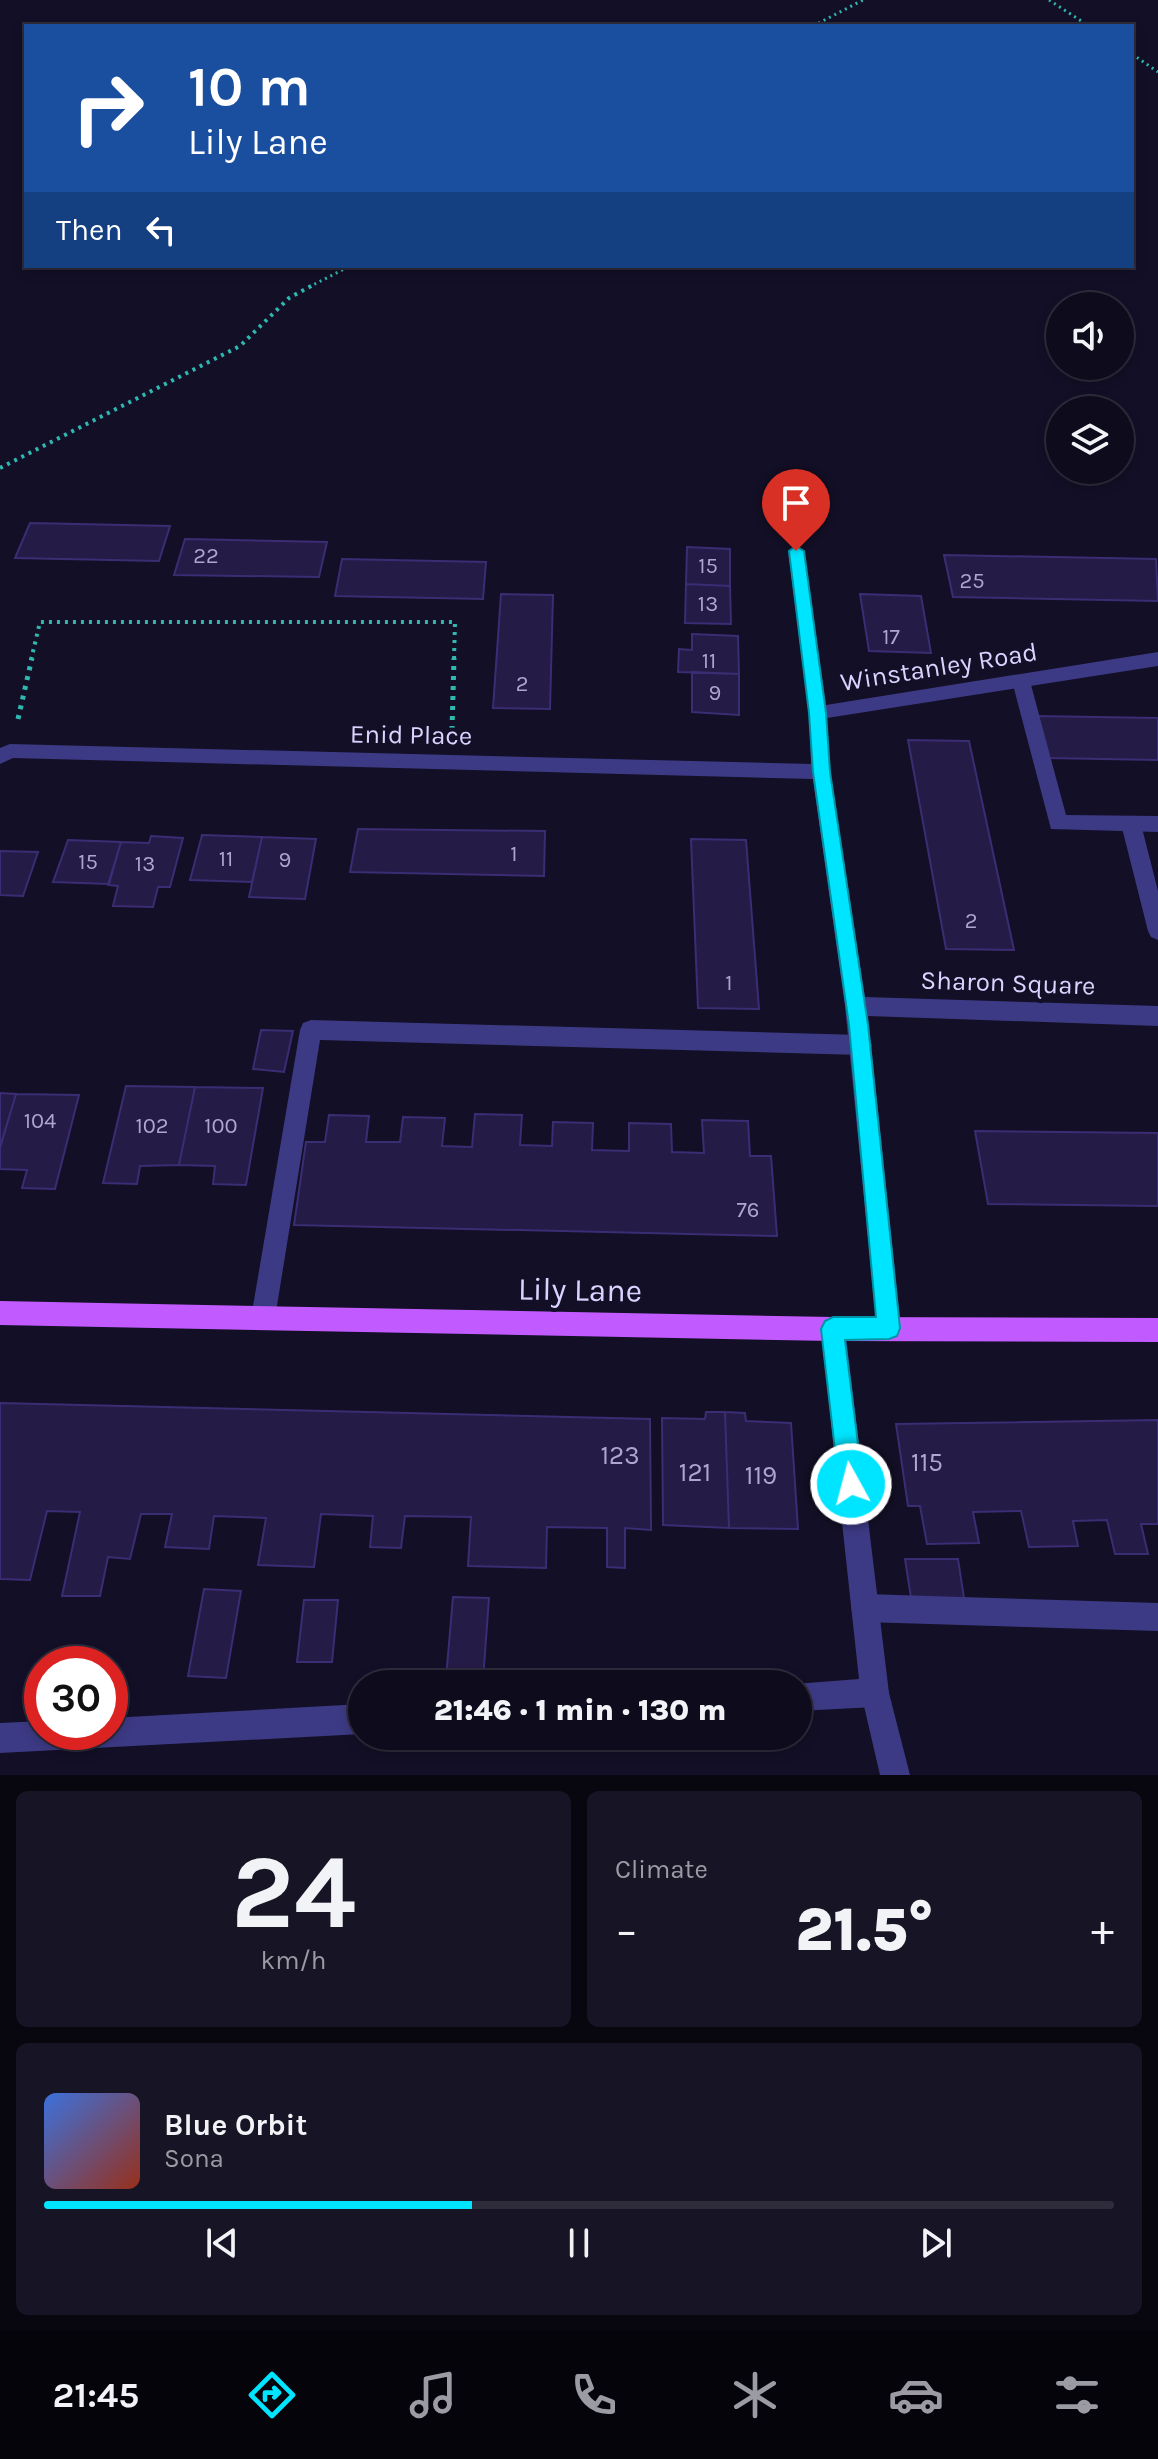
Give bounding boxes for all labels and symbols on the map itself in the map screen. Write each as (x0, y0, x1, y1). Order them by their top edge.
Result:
pin (762, 469, 830, 551)
house number: 22 (193, 543, 219, 569)
house number: 15 (698, 553, 718, 579)
house number: 25 (959, 568, 985, 594)
house number: 13 (698, 591, 718, 617)
house number: 17 (882, 624, 900, 650)
street label: Winstanley Road (838, 636, 1040, 698)
house number: 11 (702, 648, 716, 674)
house number: 2 (516, 671, 528, 697)
house number: 9 (709, 680, 721, 706)
street label: Enid Place (350, 718, 472, 752)
house number: 1 (510, 841, 518, 867)
house number: 11 (219, 846, 233, 872)
house number: 9 (279, 847, 291, 873)
house number: 15 (78, 849, 98, 875)
house number: 13 (135, 851, 155, 877)
house number: 2 (965, 908, 977, 934)
street label: Sharon Square (920, 964, 1096, 1002)
house number: 1 (725, 970, 733, 996)
house number: 104 (24, 1108, 56, 1134)
house number: 102 (135, 1113, 169, 1139)
house number: 100 (204, 1113, 238, 1139)
house number: 76 (737, 1197, 759, 1223)
street label: Lily Lane (518, 1270, 642, 1310)
house number: 123 (600, 1440, 640, 1471)
position arrow (809, 1442, 893, 1526)
house number: 115 (911, 1447, 943, 1478)
house number: 121 (679, 1457, 711, 1488)
house number: 119 (745, 1460, 777, 1491)
speed limit sign: 30 (24, 1646, 128, 1750)

